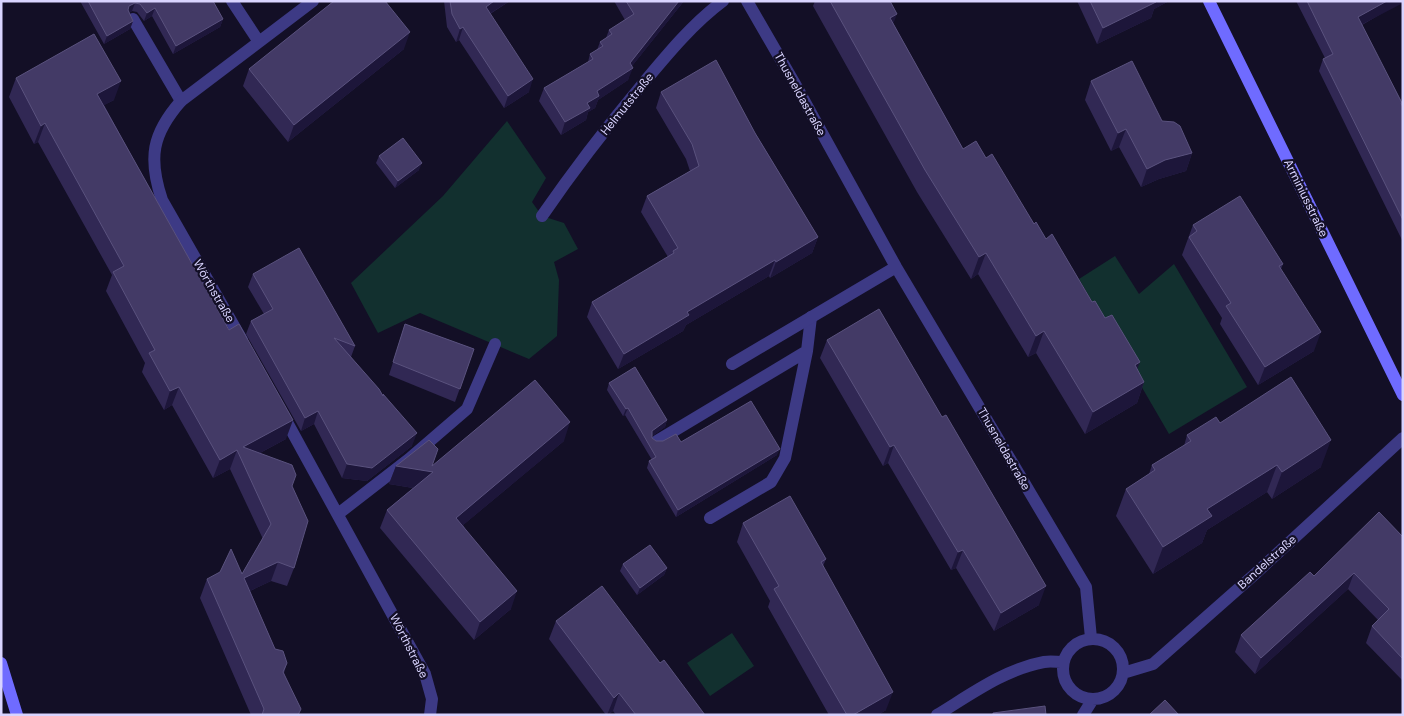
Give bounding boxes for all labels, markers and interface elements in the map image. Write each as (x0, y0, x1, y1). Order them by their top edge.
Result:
street label: Thusneldastraße (770, 49, 830, 139)
street label: Helmutstraße (597, 69, 657, 139)
street label: Arminiusstraße (1280, 156, 1332, 240)
street label: Wörthstraße (190, 257, 239, 326)
street label: Thusneldastraße (974, 405, 1034, 493)
street label: Bandelstraße (1234, 531, 1300, 593)
street label: Wörthstraße (386, 611, 432, 681)

